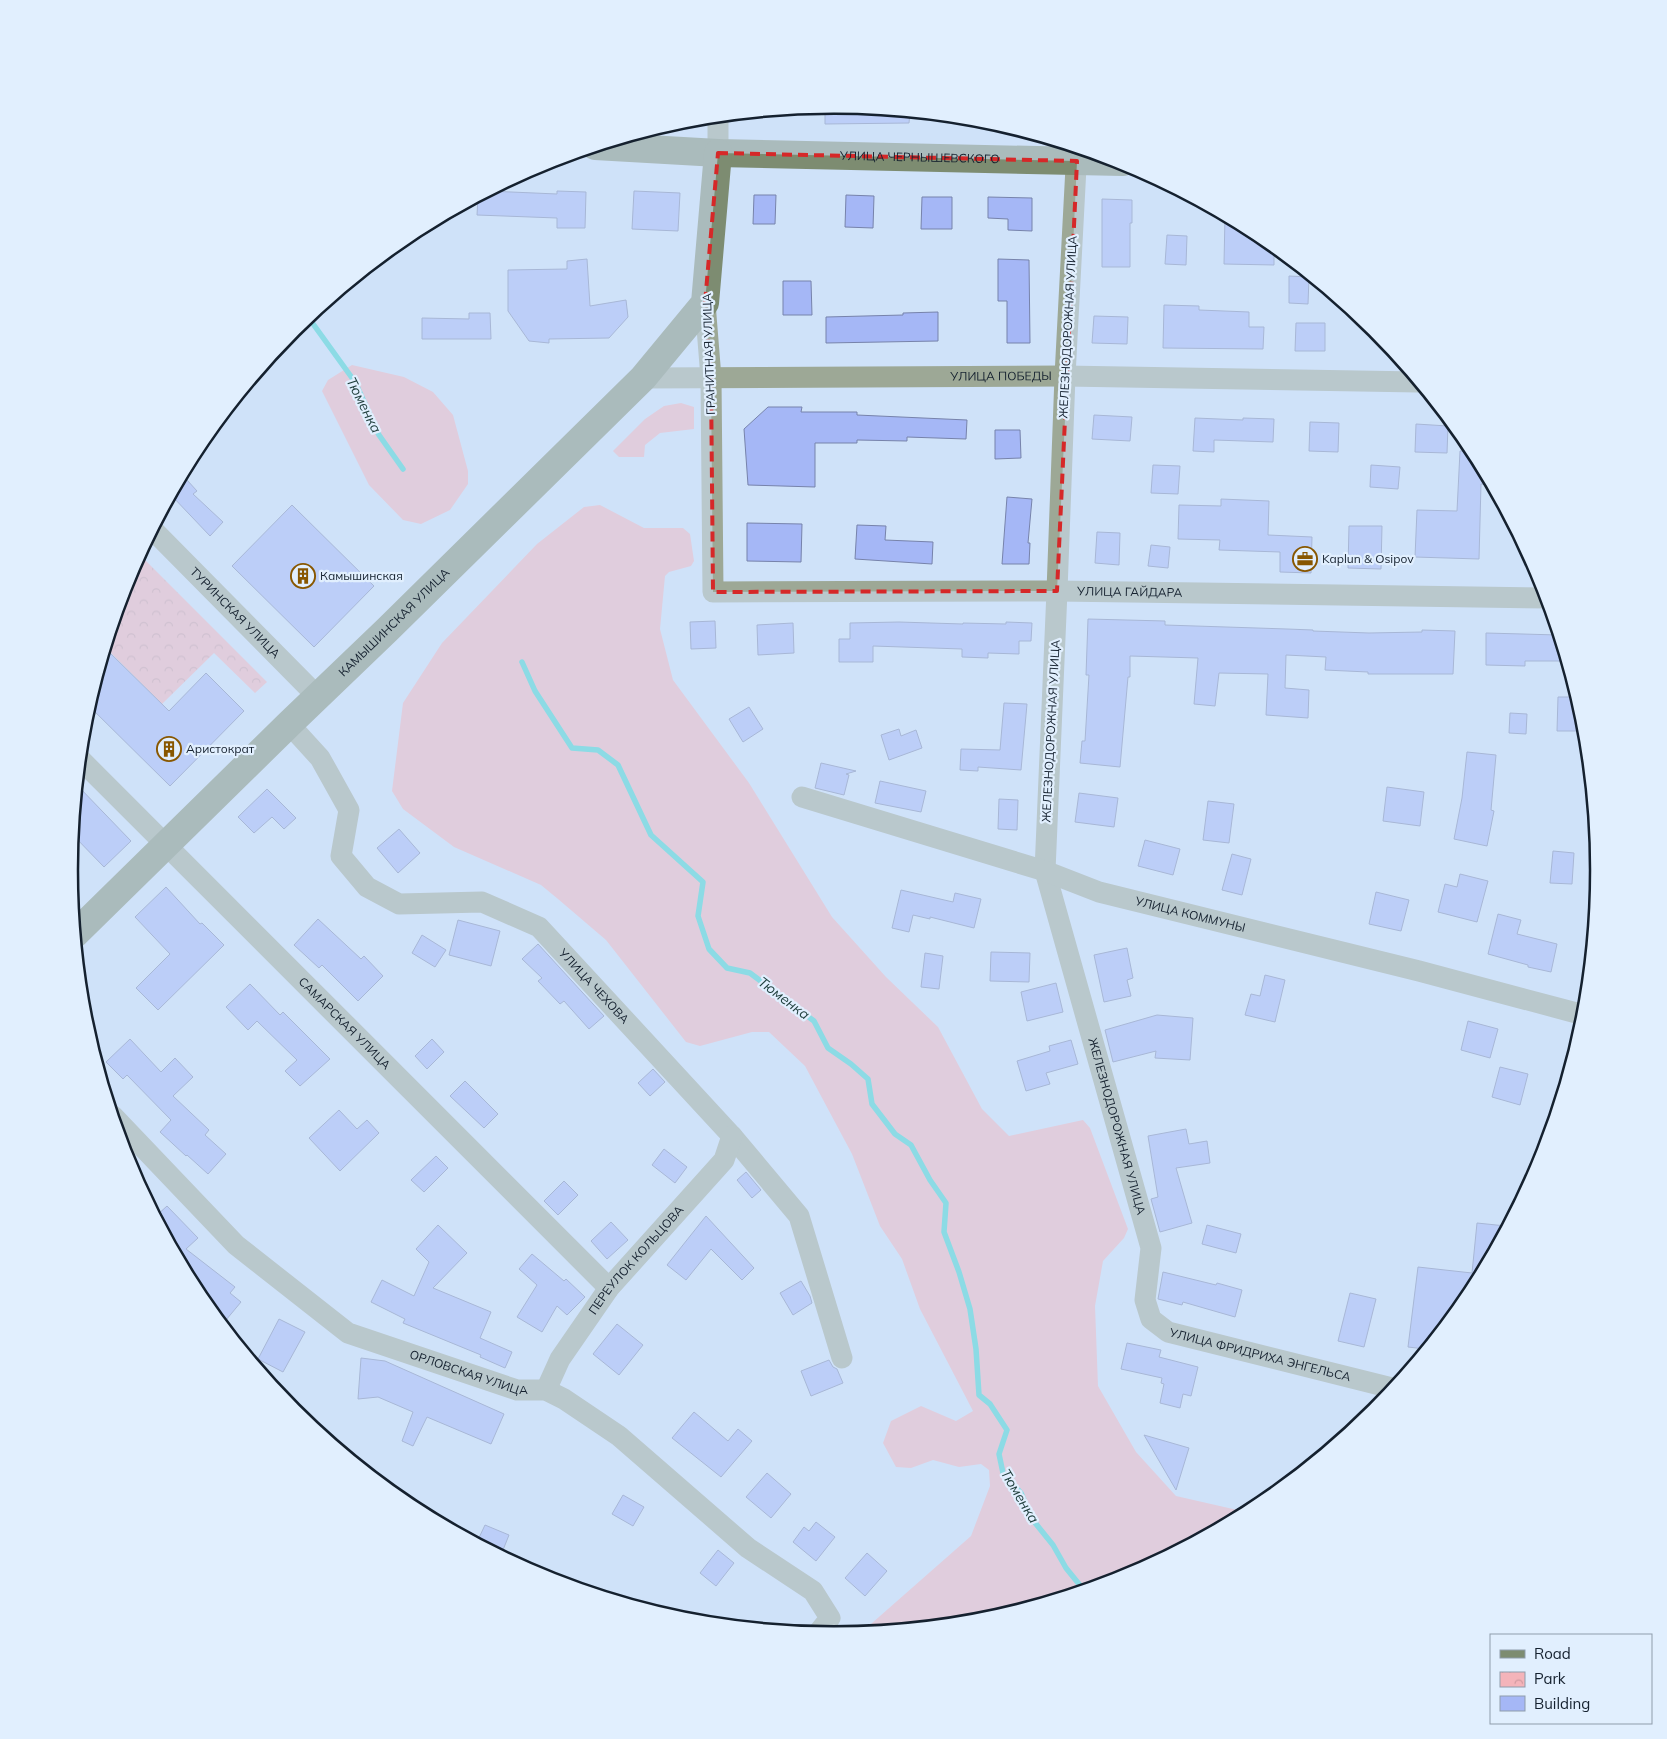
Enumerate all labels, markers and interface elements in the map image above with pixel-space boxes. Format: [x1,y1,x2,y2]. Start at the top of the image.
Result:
street label: УЛИЦА ЧЕРНЫШЕВСКОГО [839,148,1000,166]
street label: ЖЕЛЕЗНОДОРОЖНАЯ УЛИЦА [1055,235,1080,419]
street label: ГРАНИТНАЯ УЛИЦА [699,293,718,415]
street label: УЛИЦА ПОБЕДЫ [949,368,1052,384]
water label: Тюменка [342,374,386,436]
office icon: Kaplun & Osipov [1292,546,1318,572]
place label: Kaplun & Osipov [1322,551,1414,566]
building icon: Камышинская [290,563,316,589]
street label: ТУРИНСКАЯ УЛИЦА [187,564,284,661]
street label: КАМЫШИНСКАЯ УЛИЦА [335,565,453,679]
place label: Камышинская [320,568,403,583]
street label: УЛИЦА ГАЙДАРА [1076,583,1183,600]
street label: ЖЕЛЕЗНОДОРОЖНАЯ УЛИЦА [1038,639,1063,823]
building icon: Аристократ [156,736,182,762]
place label: Аристократ [186,741,255,756]
street label: УЛИЦА КОММУНЫ [1133,893,1247,935]
street label: УЛИЦА ЧЕХОВА [555,945,633,1027]
water label: Тюменка [755,973,814,1024]
street label: САМАРСКАЯ УЛИЦА [296,974,394,1073]
street label: ЖЕЛЕЗНОДОРОЖНАЯ УЛИЦА [1085,1036,1149,1217]
street label: ПЕРЕУЛОК КОЛЬЦОВА [585,1202,687,1317]
street label: УЛИЦА ФРИДРИХА ЭНГЕЛЬСА [1167,1324,1353,1384]
street label: ОРЛОВСКАЯ УЛИЦА [408,1346,528,1397]
water label: Тюменка [997,1466,1043,1527]
legend [1490,1634,1652,1724]
text: Road [1534,1644,1571,1663]
text: Park [1534,1669,1566,1688]
text: Building [1534,1694,1590,1713]

